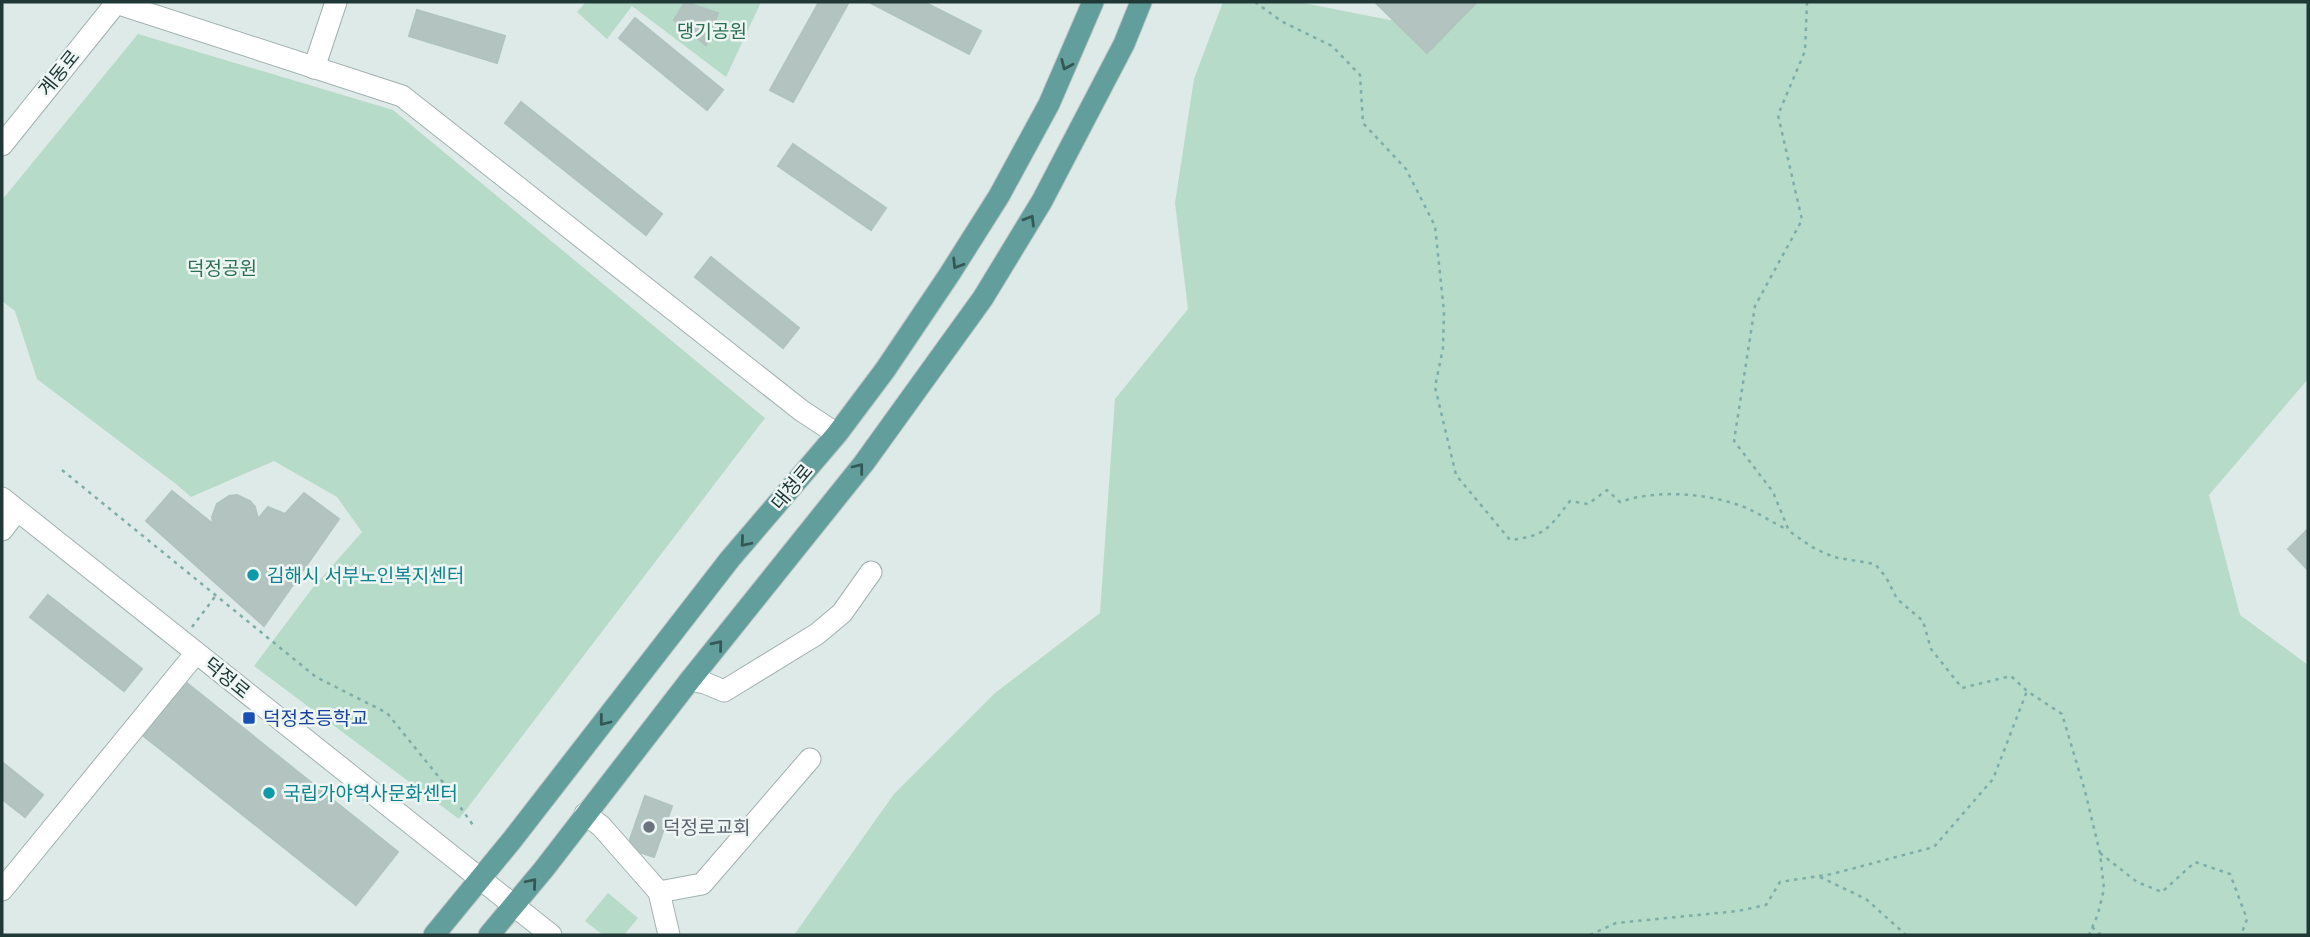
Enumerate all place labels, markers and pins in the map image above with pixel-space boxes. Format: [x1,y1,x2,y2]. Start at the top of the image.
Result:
place label: 김해시 서부노인복지센터 [267,564,464,587]
marker: 김해시 서부노인복지센터 [245,567,261,583]
place label: 덕정초등학교 [263,707,368,730]
marker: 덕정초등학교 [241,710,257,726]
place label: 국립가야역사문화센터 [283,782,458,805]
marker: 국립가야역사문화센터 [261,785,277,801]
place label: 덕정로교회 [663,816,750,839]
marker: 덕정로교회 [641,819,657,835]

